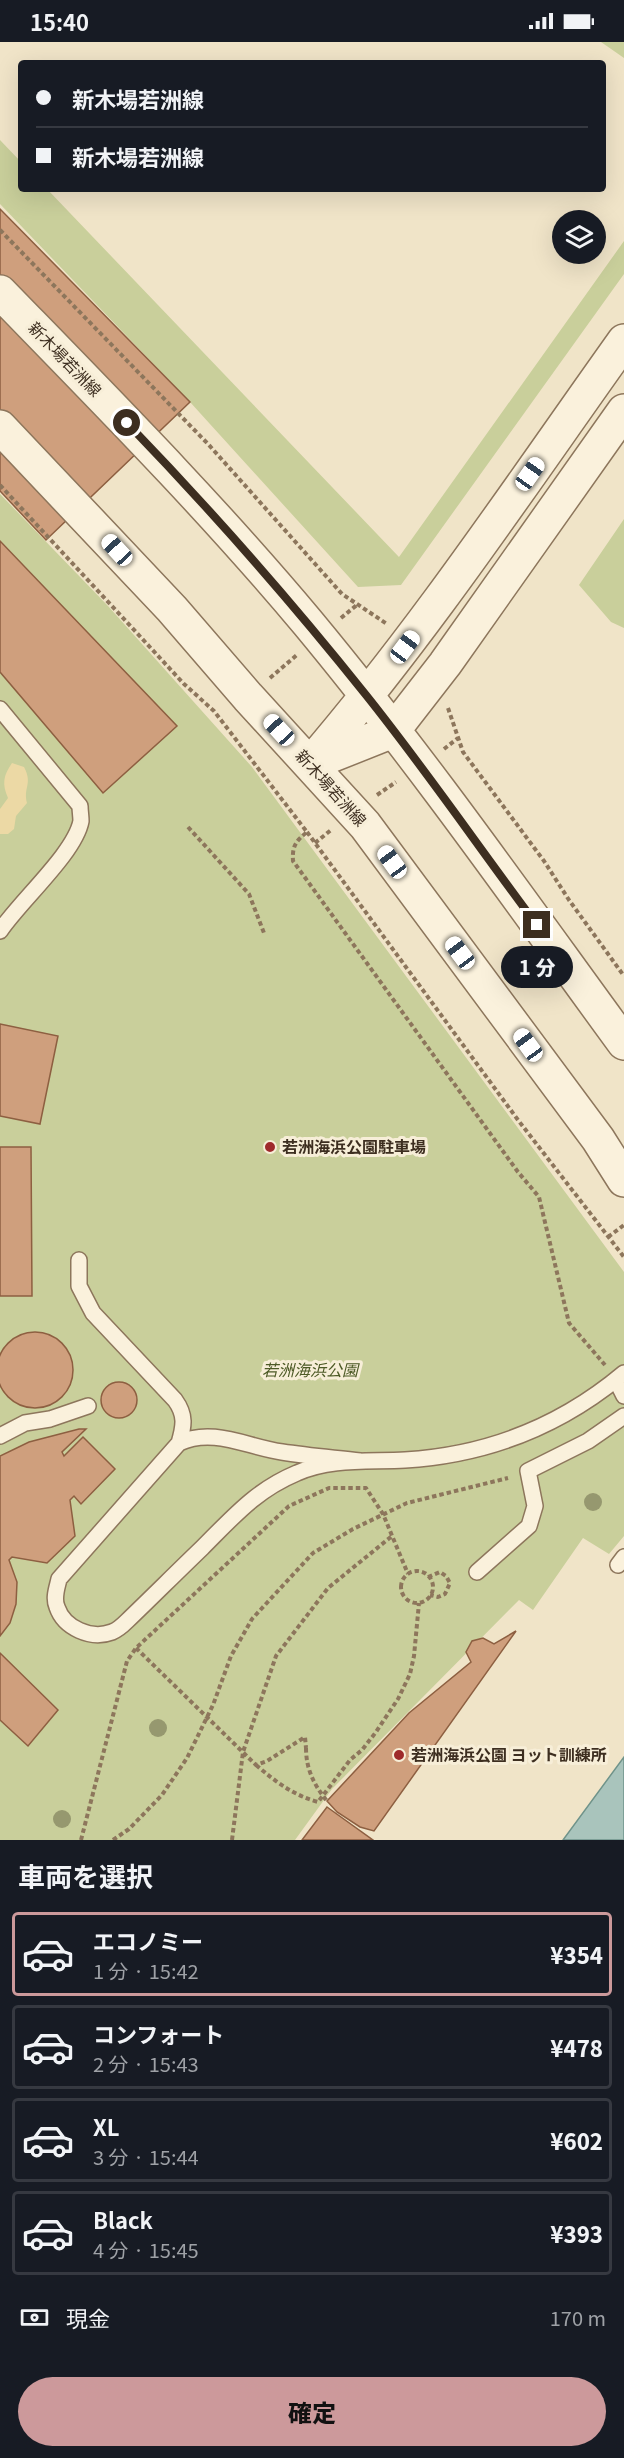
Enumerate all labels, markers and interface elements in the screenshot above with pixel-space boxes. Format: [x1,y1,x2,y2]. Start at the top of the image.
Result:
text: 15:40 [30,5,89,37]
text: 新木場若洲線 [72,82,204,114]
text: 新木場若洲線 [72,140,204,172]
map controls [552,210,606,264]
button: layers [552,210,606,264]
street label: 新木場若洲線 [24,315,108,401]
route start [113,409,140,436]
car [512,454,548,494]
car [98,531,136,569]
car [387,627,423,667]
car [260,711,298,749]
street label: 新木場若洲線 [291,744,373,831]
car [374,842,410,882]
route end [523,911,550,938]
car [442,933,478,973]
callout: 1 分 [501,946,573,988]
text: 1 分 [519,952,555,981]
car [510,1025,546,1065]
place label: 若洲海浜公園駐車場 [282,1134,426,1158]
marker: 若洲海浜公園駐車場 [263,1140,277,1154]
park label: 若洲海浜公園 [262,1357,360,1381]
place label: 若洲海浜公園 ヨット訓練所 [411,1742,607,1766]
marker: 若洲海浜公園 ヨット訓練所 [392,1748,406,1762]
text: 車両を選択 [18,1856,153,1895]
text: エコノミー [93,1924,203,1956]
icon: car [21,1927,75,1981]
text: ¥354 [550,1938,603,1970]
text: 1 分 · 15:42 [93,1956,199,1985]
text: コンフォート [93,2017,224,2049]
icon: car [21,2020,75,2074]
text: ¥478 [550,2031,603,2063]
text: 2 分 · 15:43 [93,2049,199,2078]
text: XL [93,2110,120,2142]
icon: car [21,2113,75,2167]
text: ¥602 [550,2124,603,2156]
text: 3 分 · 15:44 [93,2142,199,2171]
text: Black [93,2203,153,2235]
icon: car [21,2206,75,2260]
text: ¥393 [550,2217,603,2249]
text: 4 分 · 15:45 [93,2235,199,2264]
icon: cash [18,2301,51,2334]
text: 現金 [66,2301,110,2333]
text: 170 m [550,2303,606,2332]
button: 確定 [18,2377,606,2446]

